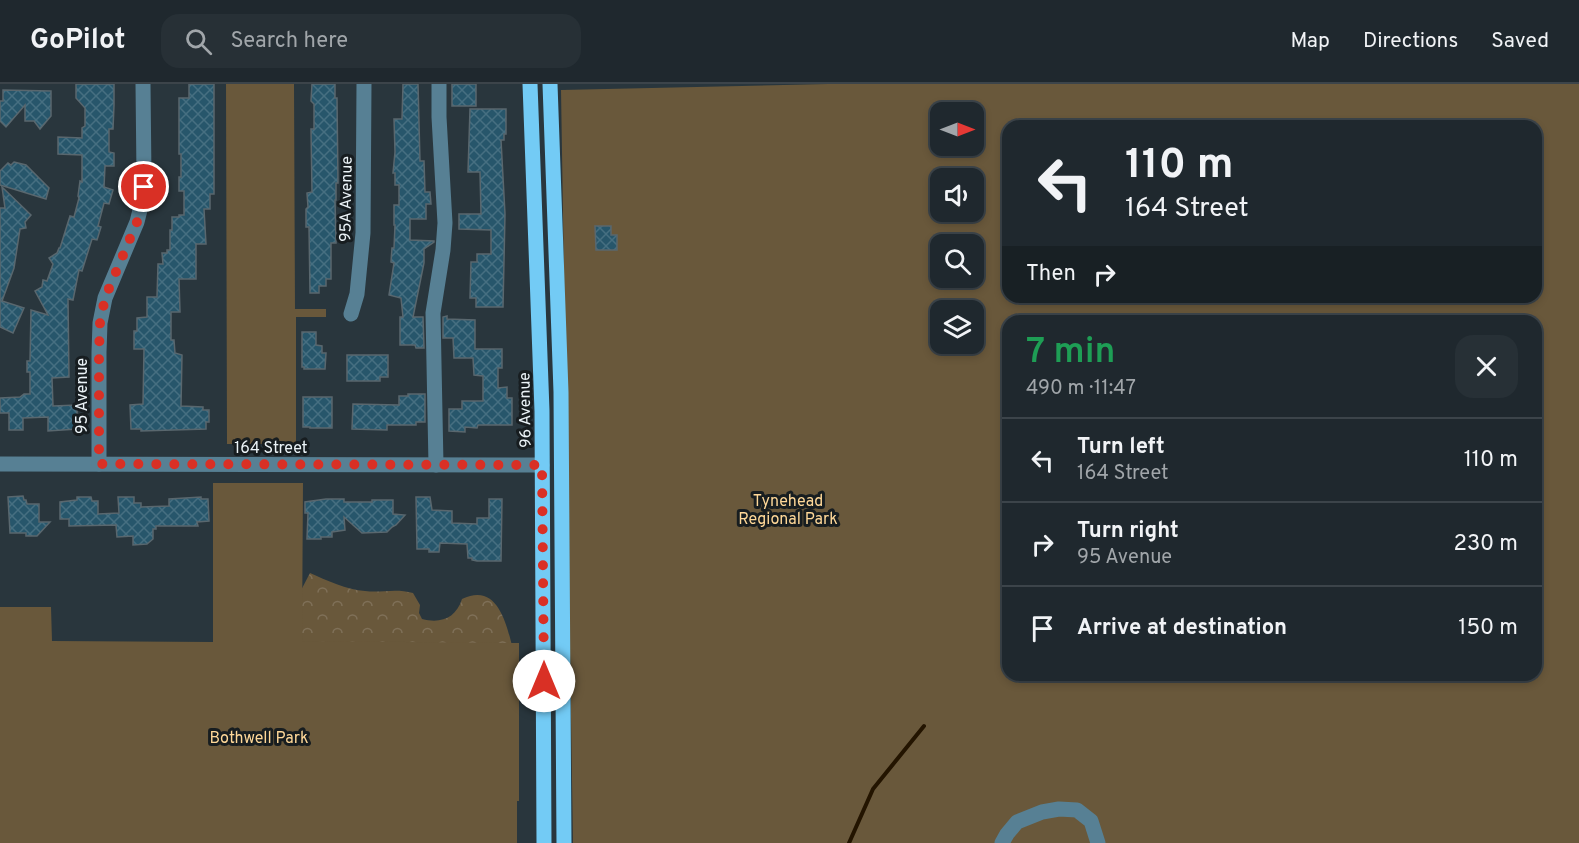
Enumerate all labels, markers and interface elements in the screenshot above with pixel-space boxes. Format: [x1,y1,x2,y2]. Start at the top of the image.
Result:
search box [161,14,581,68]
text: GoPilot [30,23,125,59]
icon: search [182,25,215,58]
text: Search here [230,28,348,55]
text: Map [1290,28,1330,55]
text: Directions [1363,28,1458,55]
text: Saved [1491,28,1549,55]
north arrow [930,102,984,156]
map controls [930,102,984,354]
text: 110 m [1125,140,1234,193]
icon: left [1026,144,1104,222]
street label: 95A Avenue [336,156,358,242]
pin [118,161,169,212]
button: sound [930,168,984,222]
icon: arrive [127,170,160,203]
text: 164 Street [1125,192,1249,226]
button: search [930,234,984,288]
icon: right [1088,258,1121,291]
text: Then [1026,261,1076,288]
button: layers [930,300,984,354]
text: 7 min [1026,330,1115,376]
button: close [1455,335,1518,398]
street label: 95 Avenue [73,358,93,434]
street label: 96 Avenue [515,372,537,448]
text: 490 m · 11:47 [1026,376,1136,402]
text: Turn left [1077,434,1165,461]
street label: 164 Street [234,439,308,459]
icon: left [1026,444,1059,477]
text: 110 m [1464,447,1518,474]
text: 164 Street [1077,461,1169,487]
park label: Tynehead Regional Park [738,492,838,530]
text: Turn right [1077,518,1179,545]
icon: right [1026,528,1059,561]
text: 230 m [1454,531,1518,558]
text: 95 Avenue [1077,545,1172,571]
icon: arrive [1026,612,1059,645]
text: Arrive at destination [1077,615,1287,642]
text: 150 m [1458,615,1518,642]
position arrow [512,649,576,713]
park label: Bothwell Park [209,729,309,749]

